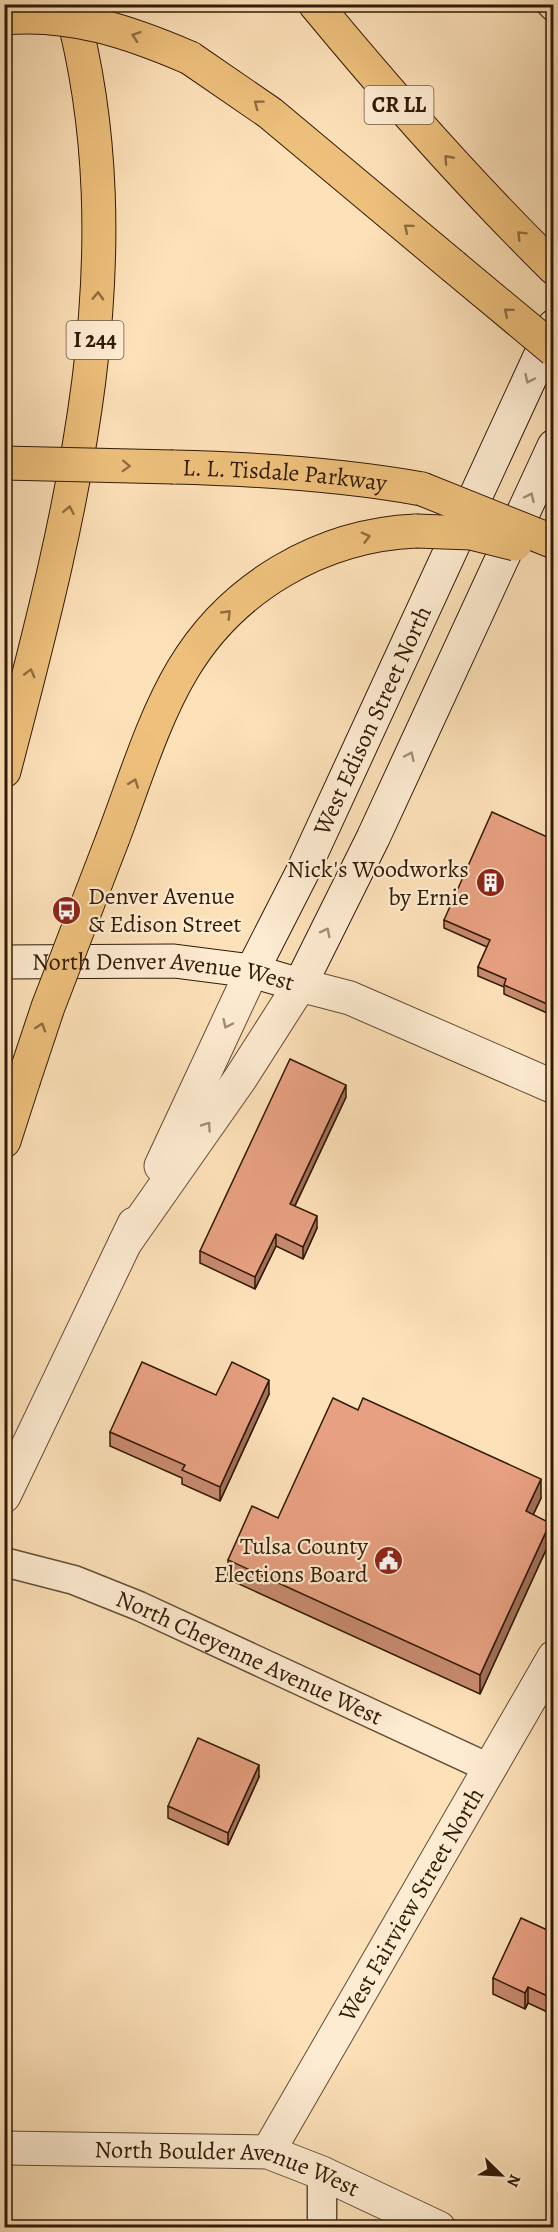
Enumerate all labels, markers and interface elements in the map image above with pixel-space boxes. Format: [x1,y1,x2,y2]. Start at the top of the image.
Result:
one-way arrow [131,30,142,43]
road number: CR LL [364,86,434,124]
one-way arrow [254,100,265,111]
one-way arrow [444,155,455,166]
one-way arrow [404,224,415,235]
one-way arrow [517,231,528,242]
one-way arrow [92,291,104,300]
one-way arrow [504,309,515,320]
road number: I 244 [66,321,124,359]
one-way arrow [524,373,536,384]
street label: L. L. Tisdale Parkway [182,451,389,499]
one-way arrow [121,460,130,472]
one-way arrow [523,492,535,503]
one-way arrow [62,505,75,515]
one-way arrow [360,532,370,545]
street label: West Edison Street North [305,601,439,841]
one-way arrow [220,611,231,621]
one-way arrow [22,668,35,678]
one-way arrow [403,752,415,763]
one-way arrow [127,778,139,789]
place label: Nick's Woodworks by Ernie [287,853,469,913]
building icon: Nick's Woodworks by Ernie [474,867,506,899]
place label: Denver Avenue & Edison Street [88,880,241,940]
bus stop icon: Denver Avenue & Edison Street [51,894,83,926]
one-way arrow [319,928,330,939]
street label: North Denver Avenue West [32,945,298,999]
one-way arrow [223,1018,235,1029]
one-way arrow [34,1022,46,1033]
one-way arrow [200,1122,211,1133]
place label: Tulsa County Elections Board [214,1530,368,1590]
public building icon: Tulsa County Elections Board [373,1544,405,1576]
street label: North Cheyenne Avenue West [111,1582,388,1733]
street label: West Fairview Street North [330,1782,491,2028]
street label: North Boulder Avenue West [94,2133,365,2204]
north arrow [471,2145,531,2205]
text: N [501,2171,526,2191]

